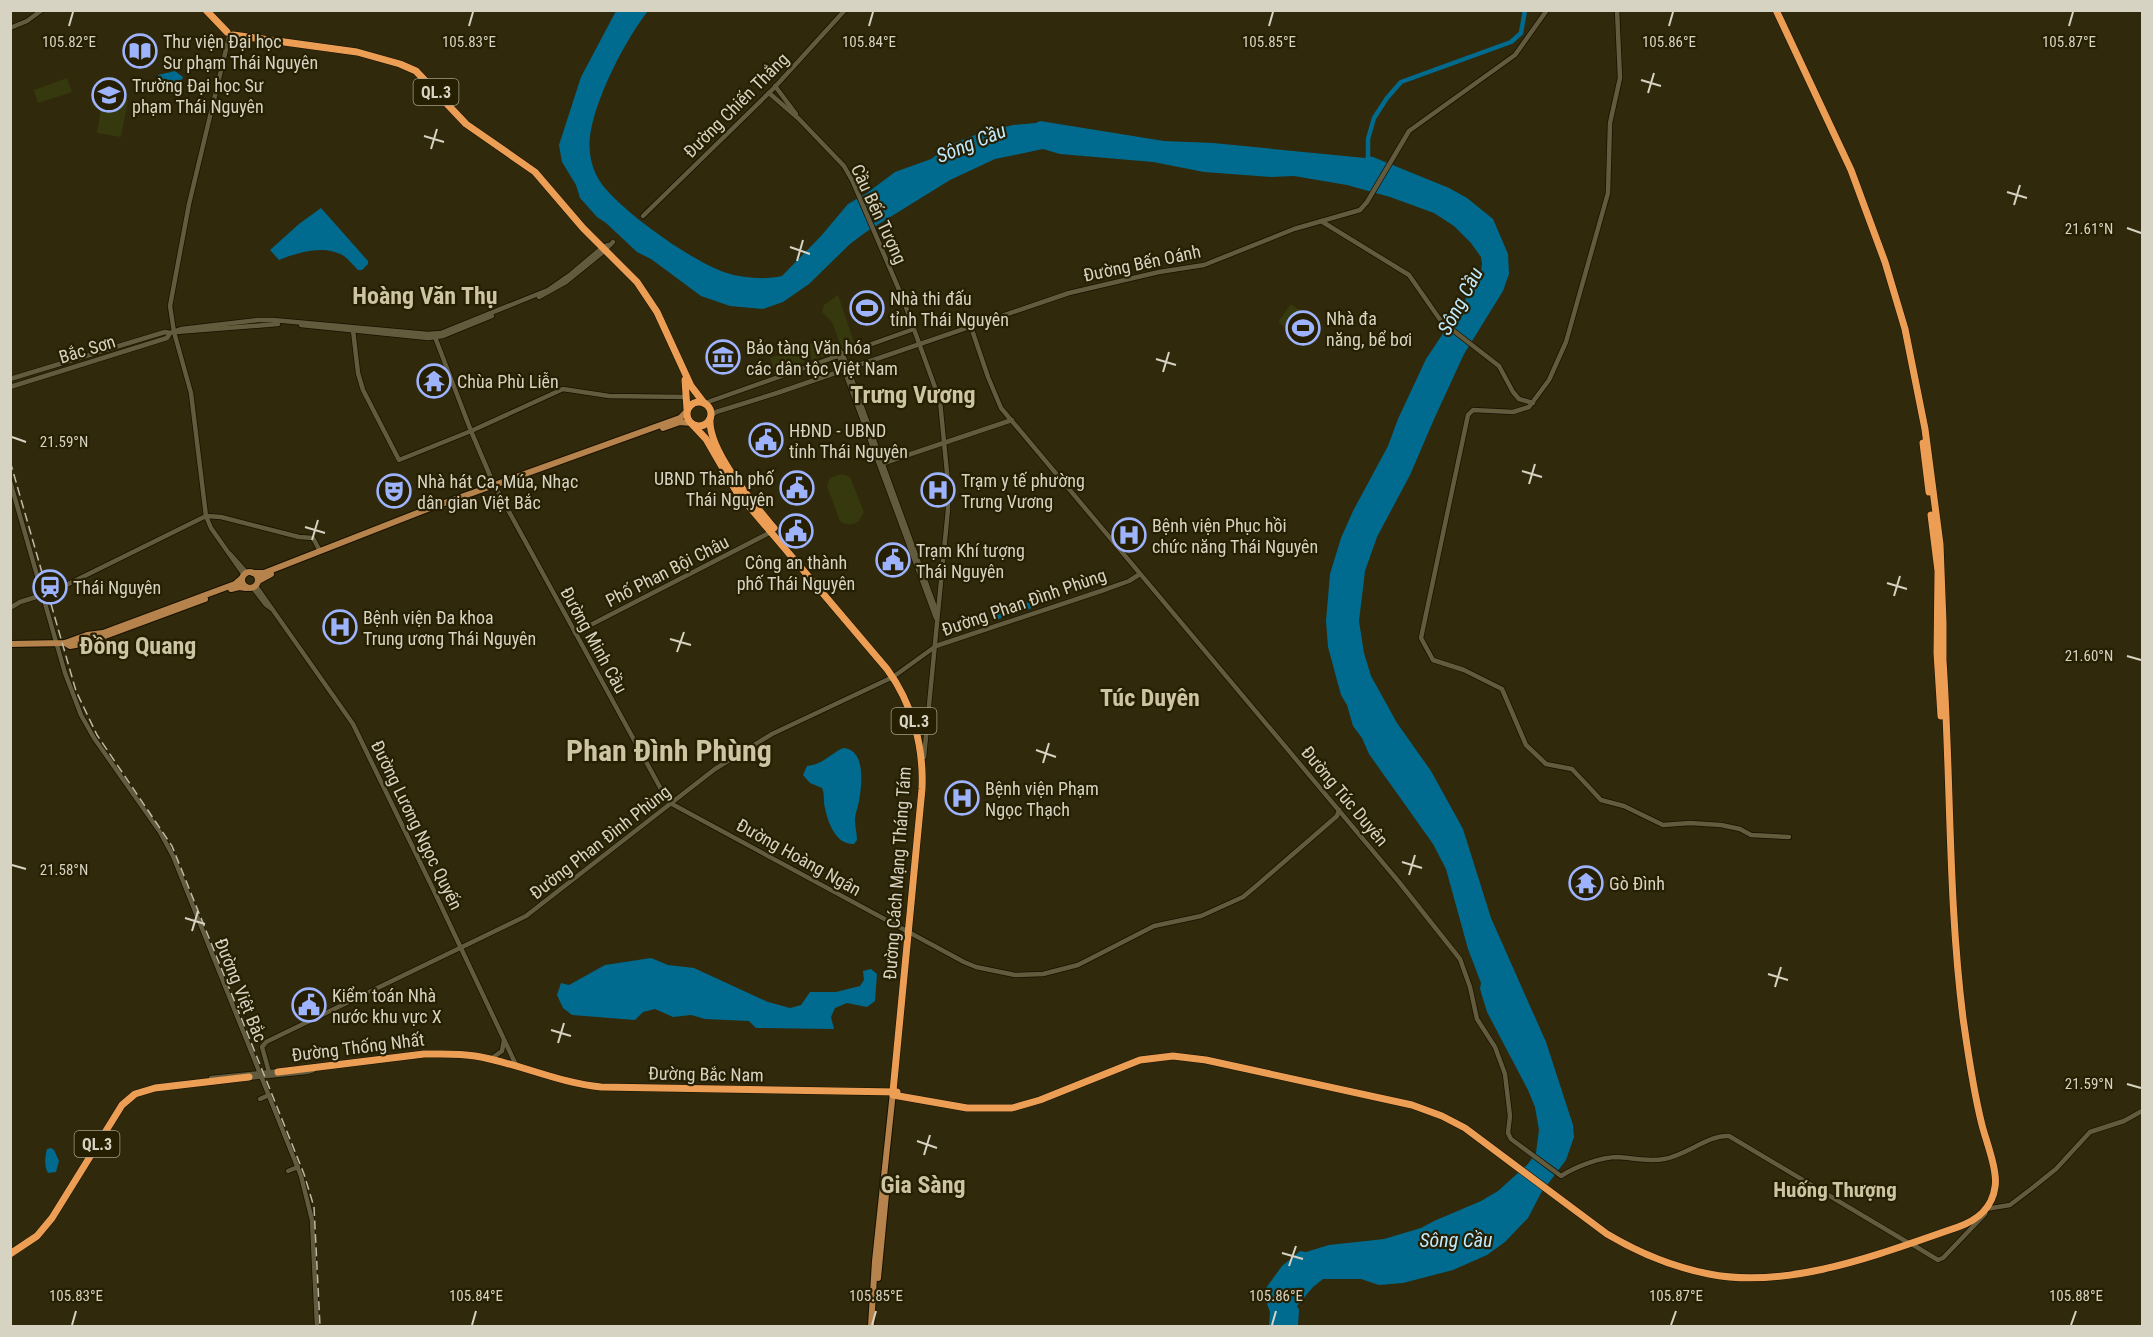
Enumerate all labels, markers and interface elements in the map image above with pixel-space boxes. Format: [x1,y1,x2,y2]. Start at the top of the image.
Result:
place label: Thư viện Đại học Sư phạm Thái Nguyên [163,31,318,73]
text: 105.82°E [42,33,96,51]
library icon: Thư viện Đại học Sư phạm Thái Nguyên [122,33,158,69]
text: 105.83°E [442,33,496,51]
text: 105.84°E [842,33,896,51]
text: 105.85°E [1242,33,1296,51]
text: 105.86°E [1642,33,1696,51]
text: 105.87°E [2042,33,2096,51]
street label: Đường Chiến Thắng [679,48,793,162]
place label: Trường Đại học Sư phạm Thái Nguyên [132,75,264,117]
school or university icon: Trường Đại học Sư phạm Thái Nguyên [91,77,127,113]
road number: QL.3 [414,79,458,105]
water label: Sông Cầu [933,118,1009,168]
street label: Cầu Bến Tượng [847,161,911,267]
text: 21.61°N [2065,220,2113,238]
street label: Đường Bến Oánh [1082,240,1202,286]
water label: Sông Cầu [1432,263,1488,339]
district label: Hoàng Văn Thụ [352,282,498,310]
place label: Nhà thi đấu tỉnh Thái Nguyên [890,288,1009,330]
sports icon: Nhà thi đấu tỉnh Thái Nguyên [849,290,885,326]
place label: Nhà đa năng, bể bơi [1326,308,1412,350]
sports icon: Nhà đa năng, bể bơi [1285,310,1321,346]
street label: Bắc Sơn [56,330,118,368]
place label: Bảo tàng Văn hóa các dân tộc Việt Nam [746,337,898,379]
museum icon: Bảo tàng Văn hóa các dân tộc Việt Nam [705,339,741,375]
temple icon: Chùa Phù Liễn [416,363,452,399]
place label: Chùa Phù Liễn [457,371,559,392]
district label: Trưng Vương [850,381,976,409]
place label: HĐND - UBND tỉnh Thái Nguyên [789,420,908,462]
public building icon: HĐND - UBND tỉnh Thái Nguyên [748,422,784,458]
text: 21.59°N [40,433,88,451]
place label: UBND Thành phố Thái Nguyên [654,468,775,510]
public building icon: UBND Thành phố Thái Nguyên [779,470,815,506]
place label: Trạm y tế phường Trưng Vương [961,470,1085,512]
place label: Nhà hát Ca, Múa, Nhạc dân gian Việt Bắc [417,471,578,513]
hospital icon: Trạm y tế phường Trưng Vương [920,472,956,508]
theatre icon: Nhà hát Ca, Múa, Nhạc dân gian Việt Bắc [376,473,412,509]
public building icon: Công an thành phố Thái Nguyên [778,513,814,549]
place label: Bệnh viện Phục hồi chức năng Thái Nguyên [1152,515,1318,557]
hospital icon: Bệnh viện Phục hồi chức năng Thái Nguyên [1111,517,1147,553]
street label: Phố Phan Bội Châu [602,531,732,611]
place label: Trạm Khí tượng Thái Nguyên [916,540,1025,582]
public building icon: Trạm Khí tượng Thái Nguyên [875,542,911,578]
place label: Công an thành phố Thái Nguyên [737,552,855,594]
street label: Đường Phan Đình Phùng [939,564,1109,640]
station icon: Thái Nguyên [32,569,68,605]
place label: Thái Nguyên [73,577,161,598]
street label: Đường Minh Cầu [556,583,632,697]
place label: Bệnh viện Đa khoa Trung ương Thái Nguyên [363,607,536,649]
hospital icon: Bệnh viện Đa khoa Trung ương Thái Nguyên [322,609,358,645]
district label: Đồng Quang [80,632,196,660]
text: 21.60°N [2065,647,2113,665]
district label: Túc Duyên [1100,684,1200,712]
road number: QL.3 [892,708,936,734]
district label: Phan Đình Phùng [566,733,772,768]
street label: Đường Lương Ngọc Quyến [367,737,467,913]
street label: Đường Túc Duyên [1297,742,1393,850]
street label: Đường Cách Mạng Tháng Tám [879,766,915,980]
place label: Bệnh viện Phạm Ngọc Thạch [985,778,1099,820]
hospital icon: Bệnh viện Phạm Ngọc Thạch [944,780,980,816]
street label: Đường Phan Đình Phùng [526,781,674,903]
street label: Đường Hoàng Ngân [733,814,865,900]
text: 21.58°N [40,861,88,879]
temple icon: Gò Đình [1568,865,1604,901]
place label: Gò Đình [1609,873,1665,894]
street label: Đường Việt Bắc [211,935,271,1045]
place label: Kiểm toán Nhà nước khu vực X [332,985,442,1027]
public building icon: Kiểm toán Nhà nước khu vực X [291,987,327,1023]
street label: Đường Thống Nhất [290,1028,426,1066]
street label: Đường Bắc Nam [648,1062,764,1086]
text: 21.59°N [2065,1075,2113,1093]
road number: QL.3 [74,1131,120,1157]
district label: Gia Sàng [880,1171,966,1199]
district label: Huống Thượng [1773,1178,1897,1202]
water label: Sông Cầu [1420,1228,1492,1252]
text: 105.83°E [49,1287,103,1305]
text: 105.84°E [449,1287,503,1305]
text: 105.85°E [849,1287,903,1305]
text: 105.86°E [1249,1287,1303,1305]
text: 105.87°E [1649,1287,1703,1305]
text: 105.88°E [2049,1287,2103,1305]

